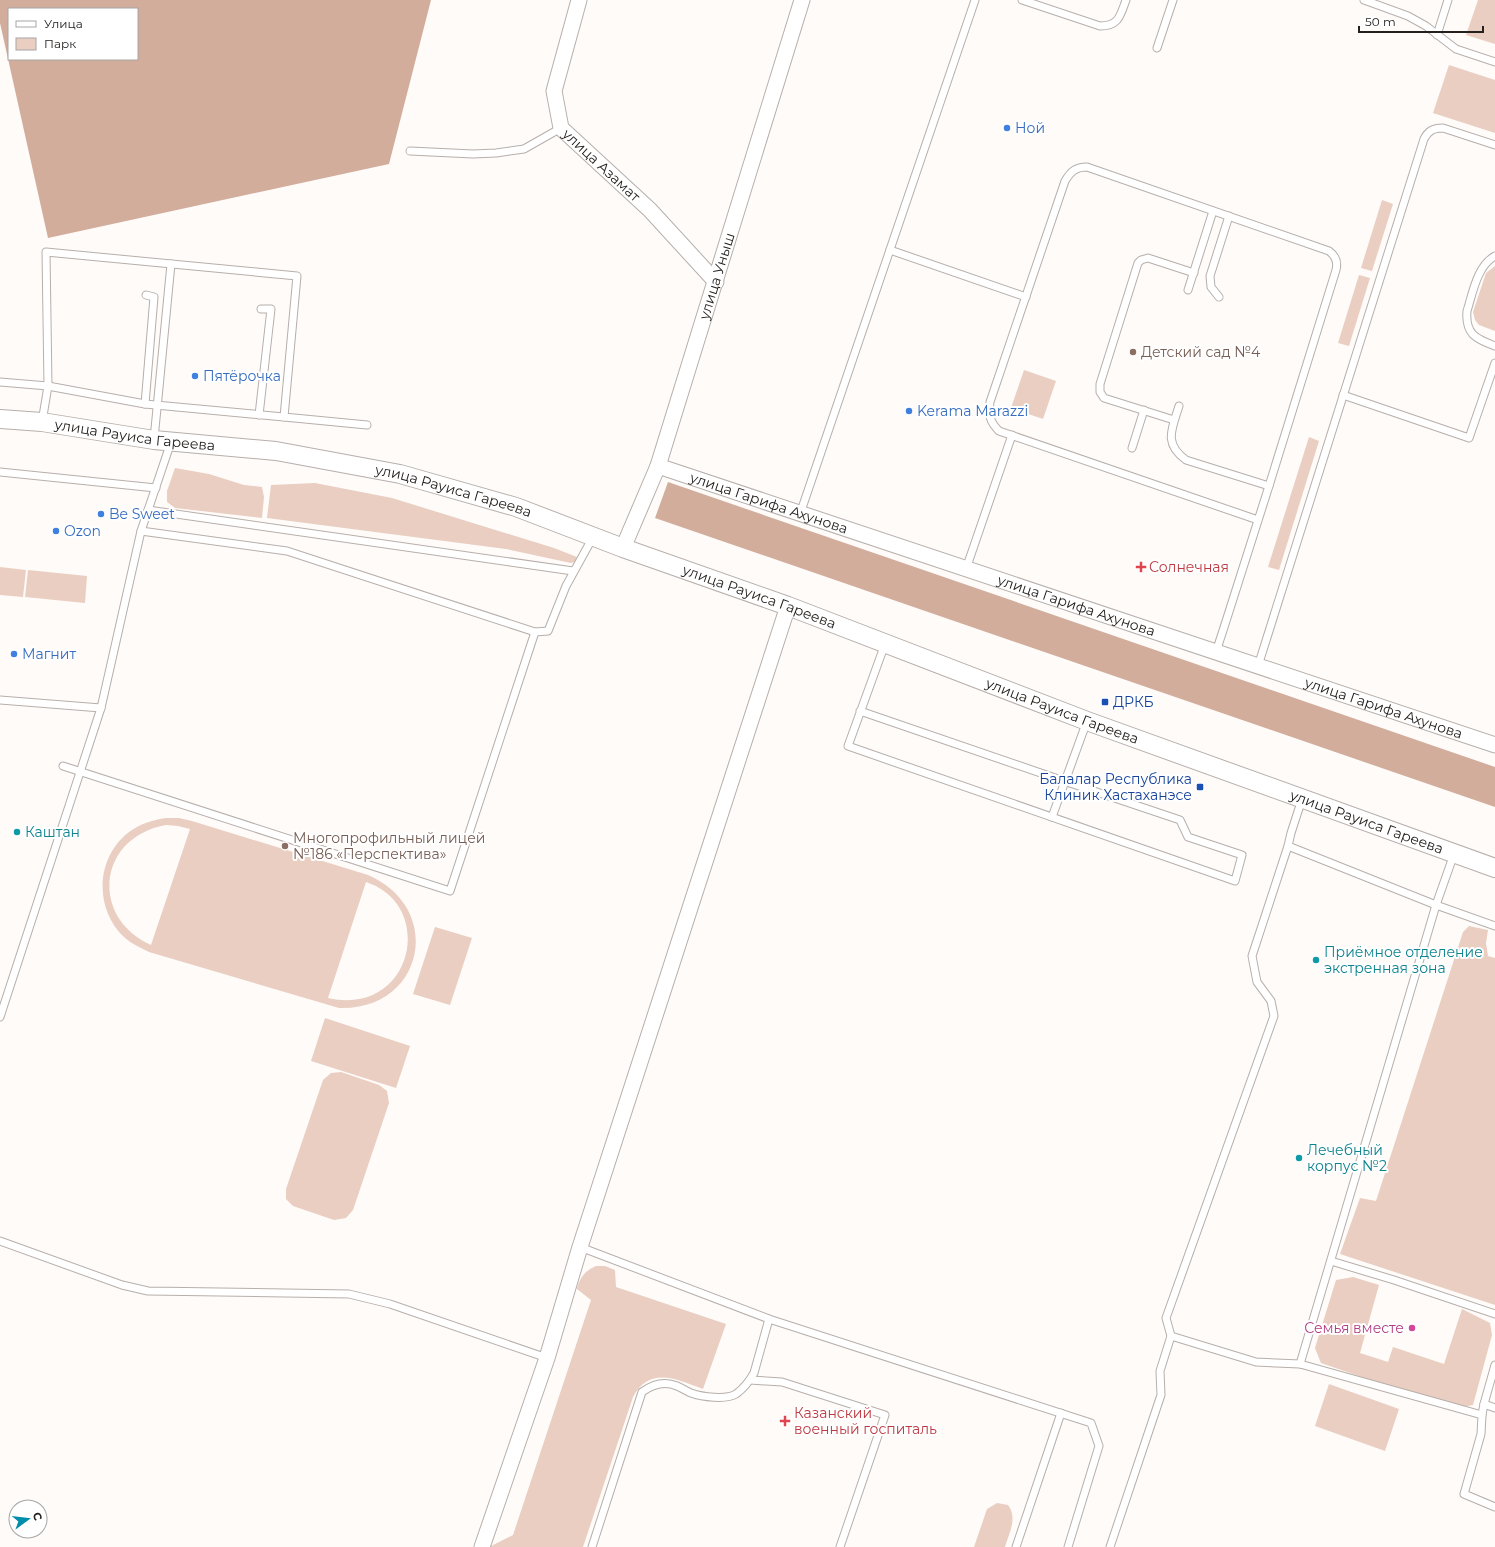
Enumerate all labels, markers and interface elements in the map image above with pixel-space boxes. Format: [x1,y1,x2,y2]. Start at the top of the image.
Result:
legend [8,8,138,60]
scale bar [1359,8,1483,34]
text: 50 m [1365,14,1396,29]
text: Улица [44,16,83,31]
text: Парк [44,36,76,51]
place label: Ной [1015,119,1045,137]
marker: Ной [1002,123,1012,133]
street label: улица Азамат [558,124,644,206]
street label: улица Уныш [695,230,739,323]
place label: Детский сад №4 [1141,343,1261,361]
marker: Детский сад №4 [1128,347,1138,357]
place label: Пятёрочка [203,367,281,385]
marker: Пятёрочка [190,371,200,381]
place label: Kerama Marazzi [917,402,1028,420]
marker: Kerama Marazzi [904,406,914,416]
street label: улица Рауиса Гареева [52,415,216,454]
street label: улица Рауиса Гареева [373,460,534,521]
street label: улица Гарифа Ахунова [687,468,850,538]
place label: Be Sweet [109,505,175,523]
marker: Be Sweet [96,509,106,519]
place label: Ozon [64,522,101,540]
marker: Ozon [51,526,61,536]
place label: Солнечная [1149,558,1229,576]
street label: улица Рауиса Гареева [679,560,839,633]
marker: Солнечная [1136,562,1146,572]
street label: улица Гарифа Ахунова [994,570,1158,640]
place label: Магнит [22,645,76,663]
marker: Магнит [9,649,19,659]
street label: улица Гарифа Ахунова [1302,673,1465,743]
street label: улица Рауиса Гареева [982,674,1141,748]
place label: ДРКБ [1113,693,1154,711]
marker: ДРКБ [1100,697,1110,707]
place label: Балалар Республика Клиник Хастаханэсе [1039,770,1192,804]
marker: Балалар Республика Клиник Хастаханэсе [1195,782,1205,792]
street label: улица Рауиса Гареева [1287,786,1446,858]
place label: Каштан [25,823,80,841]
marker: Каштан [12,827,22,837]
place label: Многопрофильный лицей №186 «Перспектива» [293,829,485,863]
marker: Многопрофильный лицей №186 «Перспектива» [280,841,290,851]
place label: Приёмное отделение экстренная зона [1324,943,1483,977]
marker: Приёмное отделение экстренная зона [1311,955,1321,965]
place label: Лечебный корпус №2 [1307,1141,1387,1175]
marker: Лечебный корпус №2 [1294,1153,1304,1163]
place label: Семья вместе [1304,1319,1404,1337]
marker: Семья вместе [1407,1323,1417,1333]
place label: Казанский военный госпиталь [794,1404,937,1438]
marker: Казанский военный госпиталь [779,1415,791,1427]
north arrow [8,1499,48,1539]
text: С [30,1511,45,1522]

